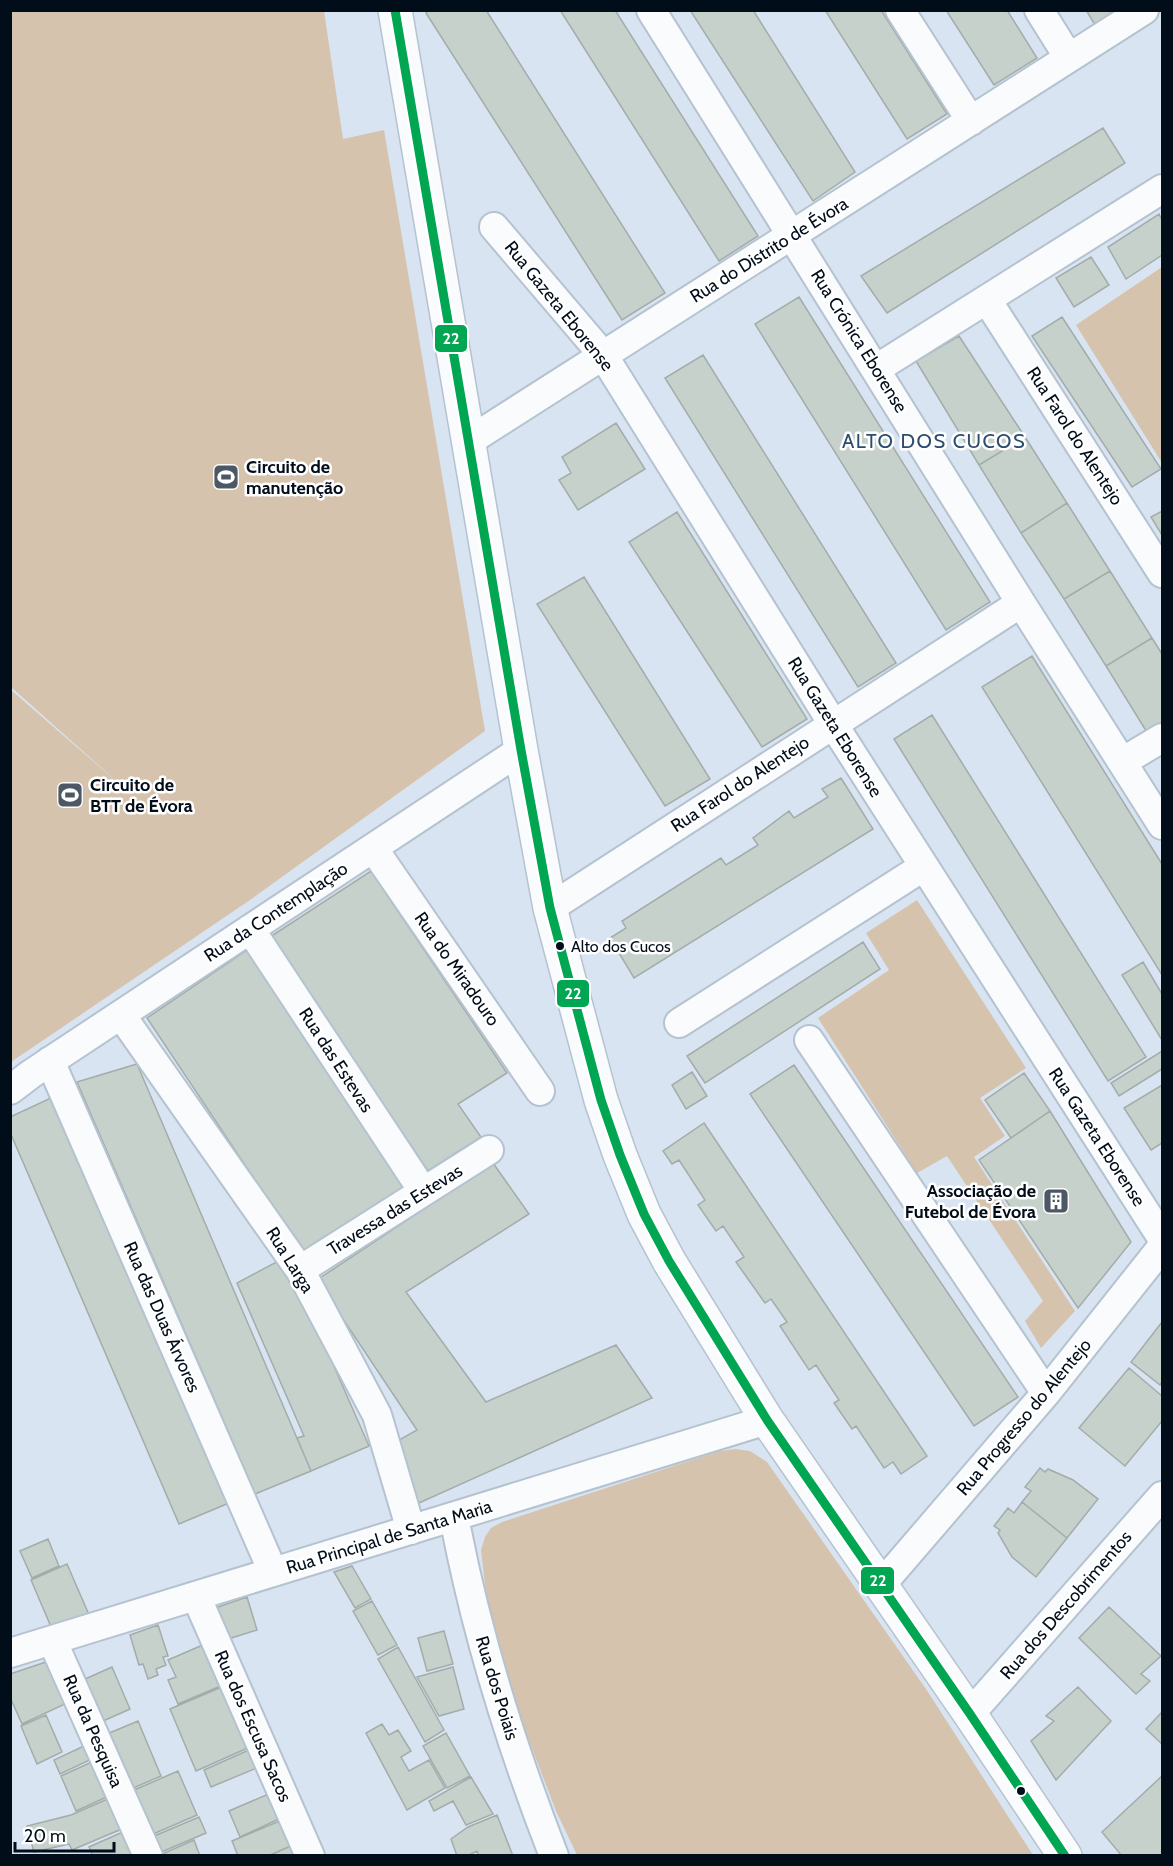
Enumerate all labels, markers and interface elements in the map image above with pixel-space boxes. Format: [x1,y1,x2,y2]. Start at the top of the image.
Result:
street label: Rua do Distrito de Évora [686,192,852,308]
street label: Rua Gazeta Eborense [500,237,618,375]
street label: Rua Crónica Eborense [806,265,912,417]
line badge: 22 [434,324,468,353]
text: 22 [443,329,459,348]
street label: Rua Farol do Alentejo [1022,363,1128,509]
district label: ALTO DOS CUCOS [842,429,1026,453]
place label: Circuito de manutenção [246,456,343,499]
sports icon: Circuito de manutenção [211,462,241,492]
street label: Rua Gazeta Eborense [783,653,887,801]
street label: Rua Farol do Alentejo [667,731,813,837]
place label: Circuito de BTT de Évora [90,774,193,817]
sports icon: Circuito de BTT de Évora [55,780,85,810]
street label: Rua da Contemplação [200,857,352,967]
street label: Rua do Miradouro [410,908,504,1030]
place label: Alto dos Cucos [571,937,671,956]
marker: Alto dos Cucos [554,940,566,952]
line badge: 22 [556,979,590,1008]
text: 22 [565,984,581,1003]
street label: Rua das Estevas [294,1004,378,1116]
street label: Rua Gazeta Eborense [1044,1063,1150,1211]
street label: Travessa das Estevas [324,1160,466,1260]
place label: Associação de Futebol de Évora [905,1180,1036,1223]
building icon: Associação de Futebol de Évora [1041,1186,1071,1216]
street label: Rua Larga [261,1223,319,1297]
street label: Rua das Duas Árvores [119,1238,205,1396]
street label: Rua Progresso do Alentejo [952,1334,1096,1500]
street label: Rua Principal de Santa Maria [284,1495,495,1579]
street label: Rua dos Descobrimentos [996,1526,1136,1684]
line badge: 22 [860,1566,895,1595]
text: 22 [870,1571,886,1590]
street label: Rua dos Poiais [471,1633,523,1743]
street label: Rua dos Escusa Sacos [210,1647,296,1805]
street label: Rua da Pesquisa [58,1671,128,1791]
unlabelled marker [1015,1785,1027,1797]
scale bar [15,1815,114,1853]
text: 20 m [24,1825,66,1847]

